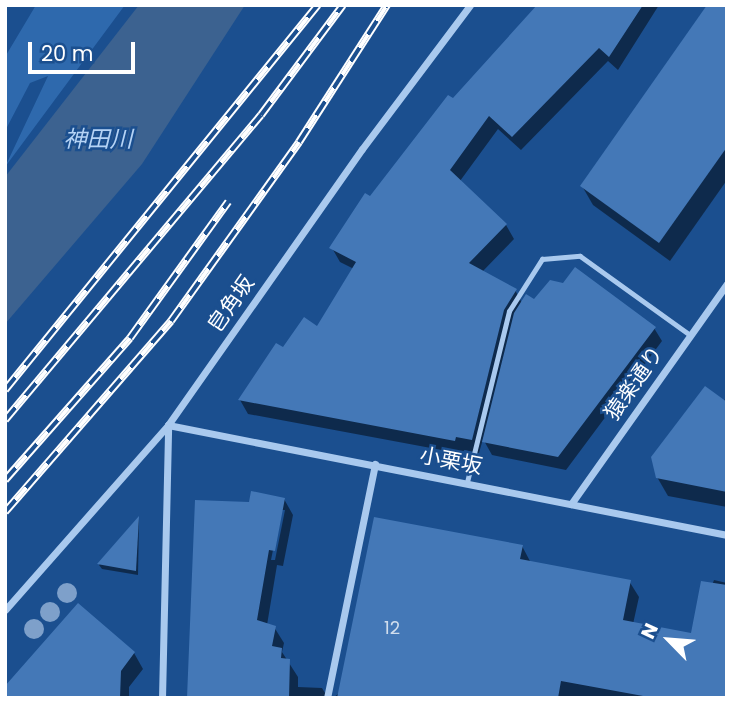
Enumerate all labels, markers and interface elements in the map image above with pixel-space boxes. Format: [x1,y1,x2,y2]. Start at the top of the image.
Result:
scale bar [32,28,138,72]
text: 20 m [41,39,94,68]
water label: 神田川 [64,125,132,153]
street label: 皀角坂 [203,271,259,337]
street label: 猿楽通り [600,341,668,425]
street label: 小栗坂 [418,443,484,479]
north arrow [634,605,704,675]
house number: 12 [384,617,400,639]
text: N [634,619,665,643]

